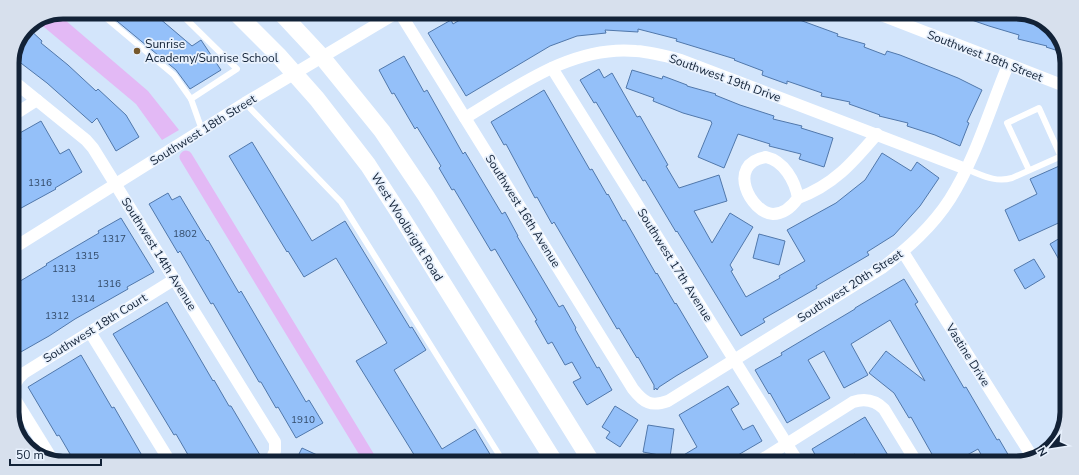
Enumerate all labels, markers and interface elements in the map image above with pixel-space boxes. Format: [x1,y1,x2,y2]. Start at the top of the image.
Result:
street label: Southwest 18th Street [925,27,1046,86]
place label: Sunrise Academy/Sunrise School [145,36,279,66]
marker: Sunrise Academy/Sunrise School [132,46,142,56]
street label: Southwest 19th Drive [667,50,783,106]
street label: Southwest 18th Street [147,90,260,169]
street label: Southwest 16th Avenue [482,151,564,271]
street label: West Woolbright Road [367,170,447,284]
house number: 1316 [28,176,52,190]
street label: Southwest 14th Avenue [118,194,200,314]
street label: Southwest 17th Avenue [634,205,716,325]
house number: 1802 [173,227,197,241]
house number: 1317 [102,232,126,246]
street label: Southwest 20th Street [794,246,906,326]
house number: 1315 [75,249,99,263]
house number: 1313 [52,262,76,276]
house number: 1316 [97,277,121,291]
street label: Southwest 18th Court [40,289,151,366]
house number: 1314 [71,292,95,306]
house number: 1312 [45,309,69,323]
street label: Vastine Drive [942,320,994,390]
house number: 1910 [291,413,315,427]
north arrow [1031,427,1071,467]
scale bar [10,441,101,467]
text: N [1034,444,1051,459]
text: 50 m [16,447,44,463]

